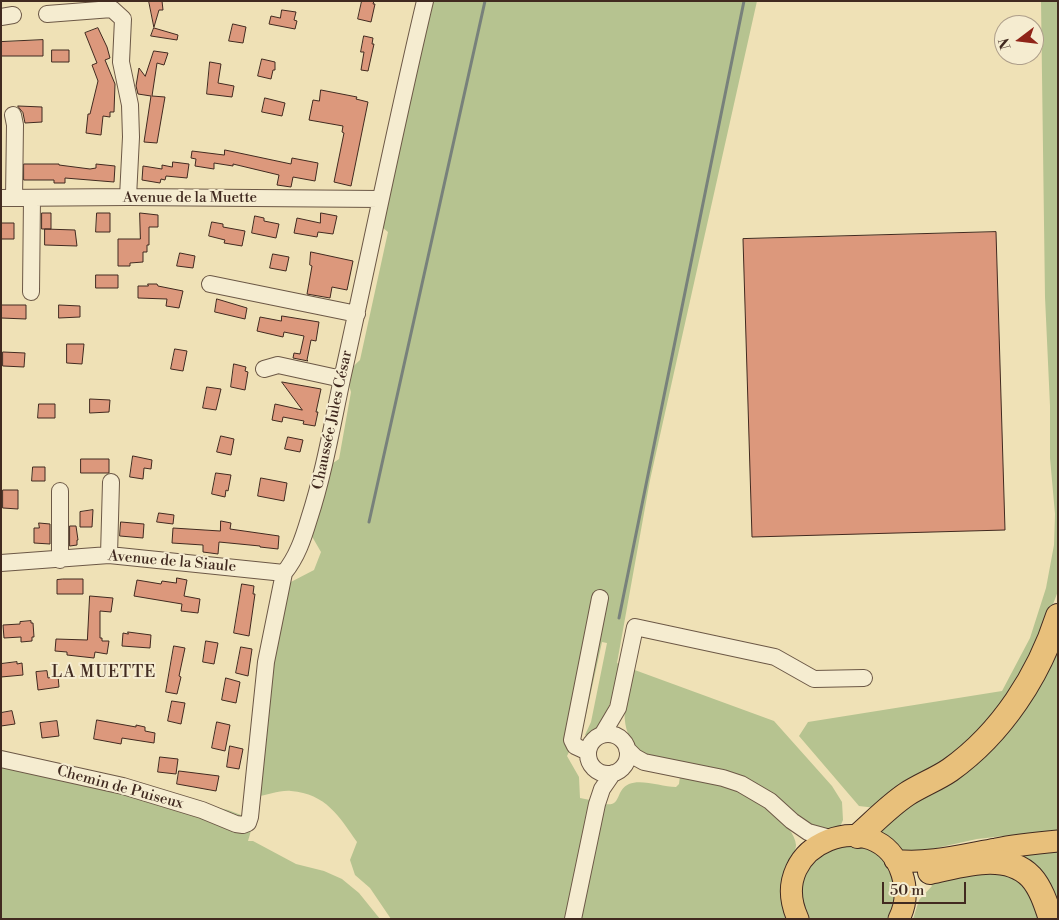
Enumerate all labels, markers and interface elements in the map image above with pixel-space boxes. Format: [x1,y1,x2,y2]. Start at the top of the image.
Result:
north arrow [994,15,1044,65]
text: N [995,36,1016,51]
street label: Avenue de la Muette [123,189,257,207]
street label: Chaussée Jules César [309,349,357,491]
street label: Avenue de la Siaule [107,547,237,577]
district label: LA MUETTE [50,663,158,683]
street label: Chemin de Puiseux [55,762,185,814]
scale bar [884,872,968,904]
text: 50 m [890,881,924,900]

